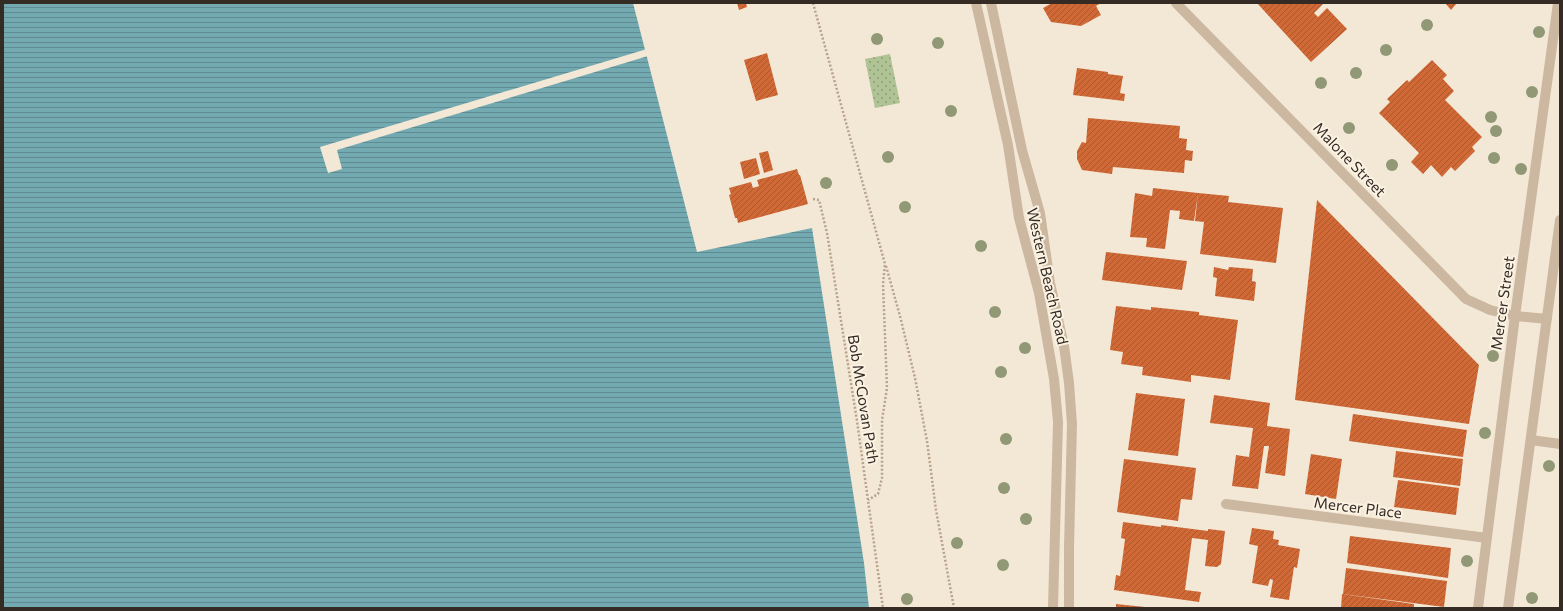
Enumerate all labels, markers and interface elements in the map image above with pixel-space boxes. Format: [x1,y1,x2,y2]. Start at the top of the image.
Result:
street label: Malone Street [1310,118,1390,200]
street label: Western Beach Road [1024,206,1072,346]
street label: Mercer Street [1487,255,1517,351]
street label: Bob McGovan Path [845,333,883,465]
street label: Mercer Place [1313,493,1403,521]

